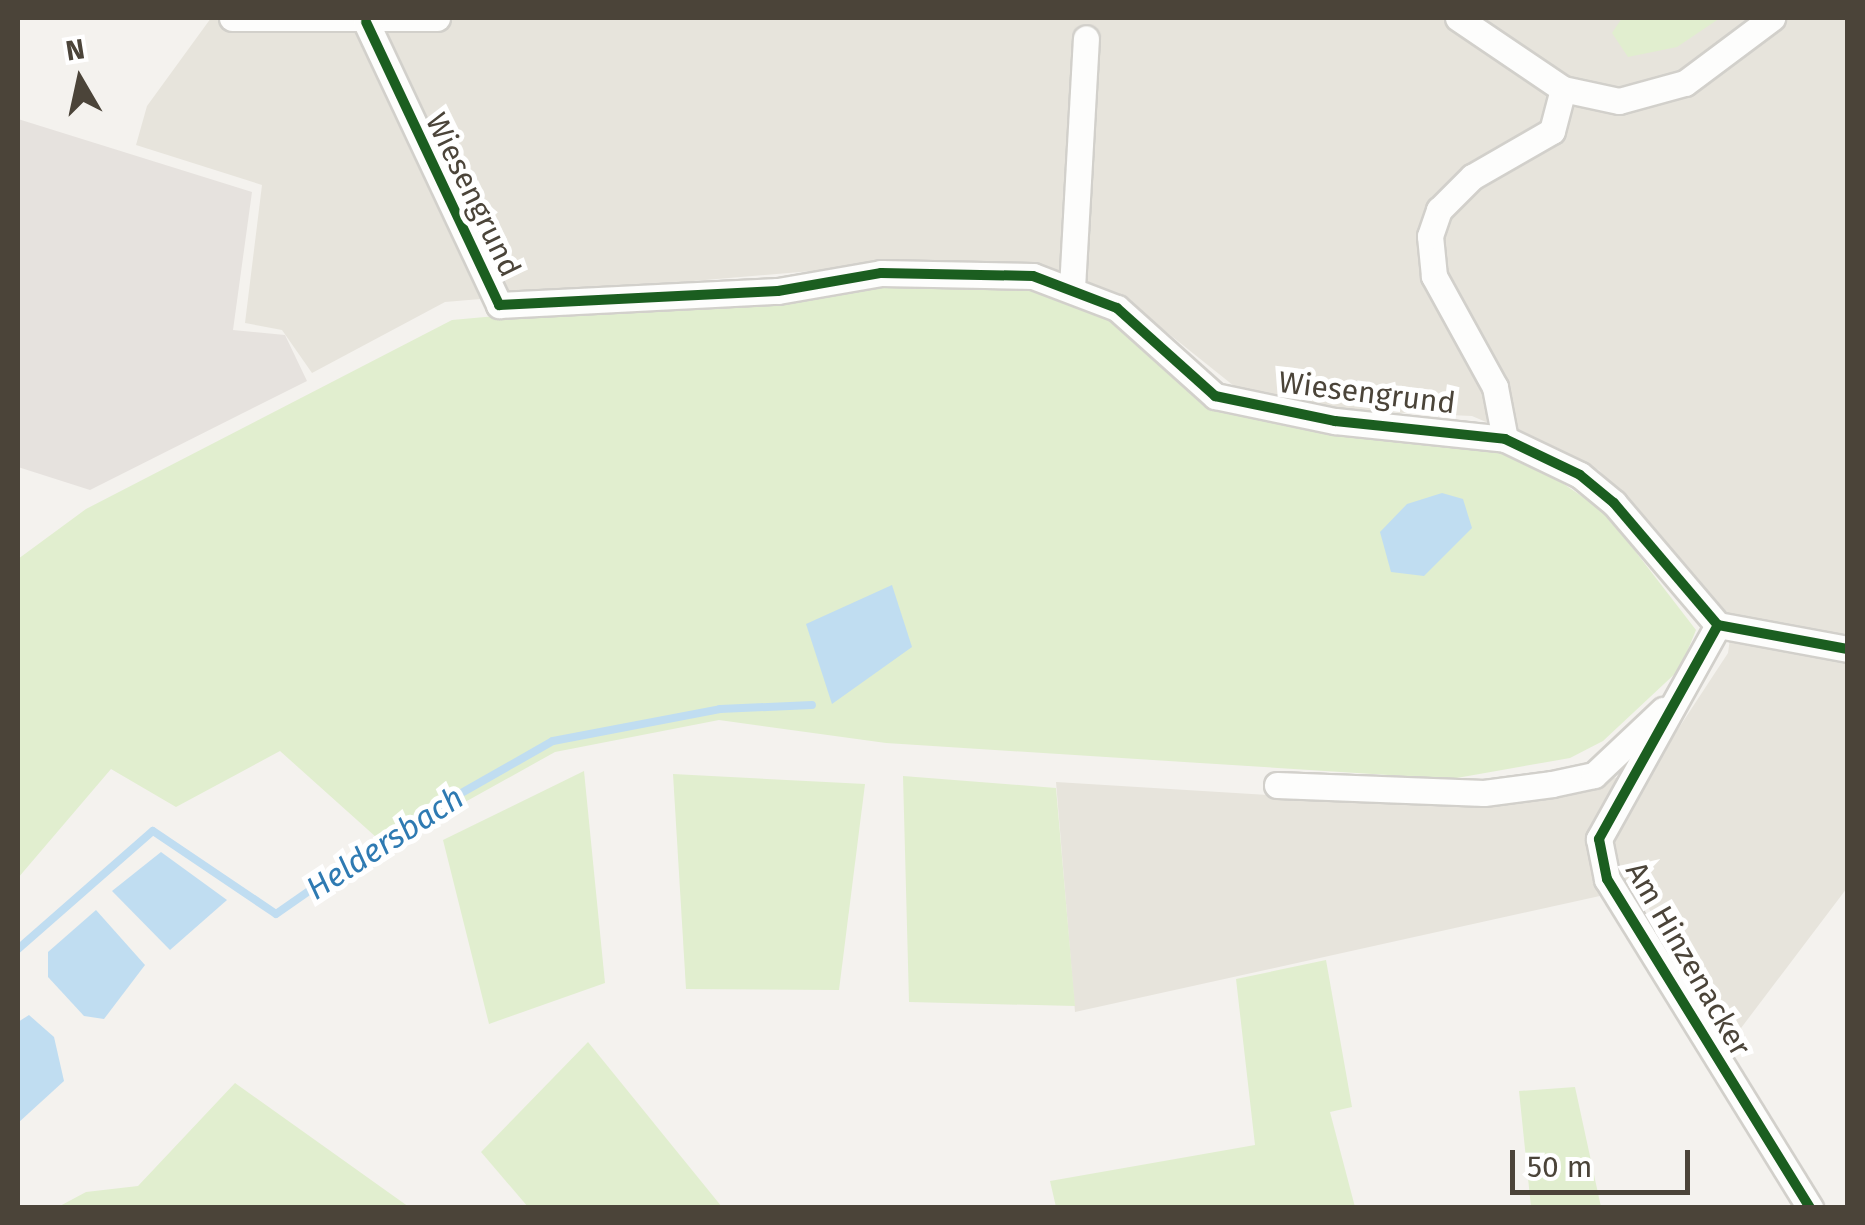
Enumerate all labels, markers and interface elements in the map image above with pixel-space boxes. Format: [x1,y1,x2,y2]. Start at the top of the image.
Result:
north arrow [30,30,130,130]
text: N [63,32,87,68]
street label: Wiesengrund [418,107,528,283]
street label: Wiesengrund [1277,364,1457,422]
water label: Heldersbach [299,778,471,908]
street label: Am Hinzenacker [1618,856,1758,1062]
scale bar [1515,1130,1695,1192]
text: 50 m [1527,1149,1592,1185]

